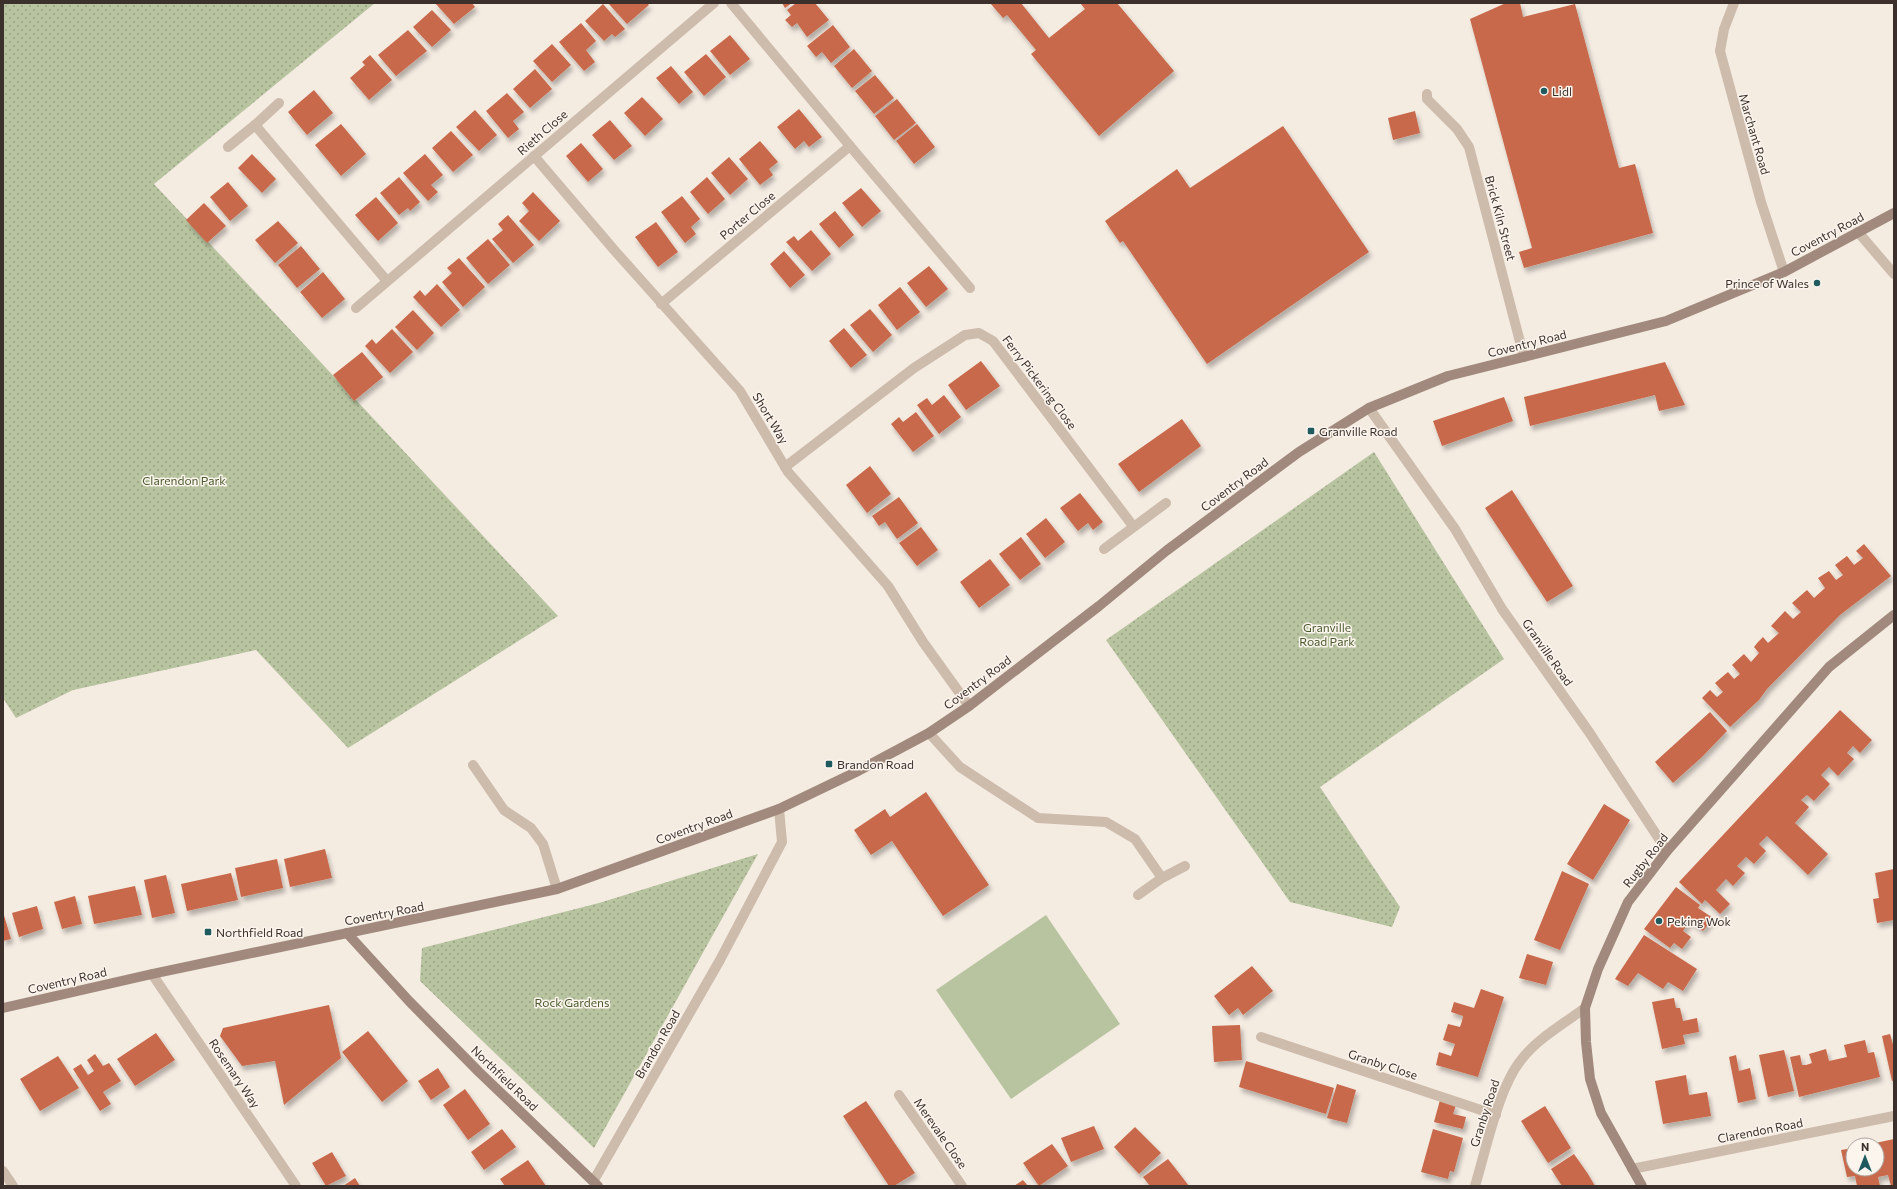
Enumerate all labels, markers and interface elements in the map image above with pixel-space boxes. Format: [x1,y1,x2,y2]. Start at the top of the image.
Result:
place label: Lidl [1552,84,1572,98]
marker: Lidl [1539,86,1549,96]
street label: Marchant Road [1737,92,1773,176]
street label: Rieth Close [514,107,570,157]
street label: Brick Kiln Street [1483,174,1519,262]
street label: Porter Close [717,188,777,242]
street label: Coventry Road [1788,209,1866,259]
place label: Prince of Wales [1725,276,1809,290]
marker: Prince of Wales [1812,278,1822,288]
street label: Coventry Road [1486,326,1568,360]
street label: Ferry Pickering Close [1000,332,1080,432]
street label: Short Way [750,390,792,446]
place label: Granville Road [1319,424,1398,438]
marker: Granville Road [1306,426,1316,436]
street label: Coventry Road [1198,454,1270,514]
park label: Clarendon Park [142,473,226,487]
street label: Granville Road [1520,616,1576,688]
park label: Granville Road Park [1299,620,1355,648]
street label: Coventry Road [941,652,1013,712]
place label: Brandon Road [837,757,914,771]
marker: Brandon Road [824,759,834,769]
street label: Coventry Road [654,806,734,846]
street label: Rugby Road [1620,830,1670,890]
street label: Coventry Road [343,898,425,928]
place label: Peking Wok [1667,914,1731,928]
marker: Peking Wok [1654,916,1664,926]
place label: Northfield Road [216,925,303,939]
marker: Northfield Road [203,927,213,937]
street label: Coventry Road [26,964,108,996]
park label: Rock Gardens [535,995,609,1009]
street label: Brandon Road [632,1007,682,1081]
street label: Rosemary Way [207,1036,263,1110]
street label: Northfield Road [469,1043,541,1113]
street label: Granby Close [1347,1046,1419,1082]
street label: Granby Road [1467,1077,1502,1149]
street label: Merevale Close [912,1095,970,1171]
street label: Clarendon Road [1716,1115,1804,1145]
north arrow [1845,1137,1885,1177]
text: N [1861,1140,1869,1153]

